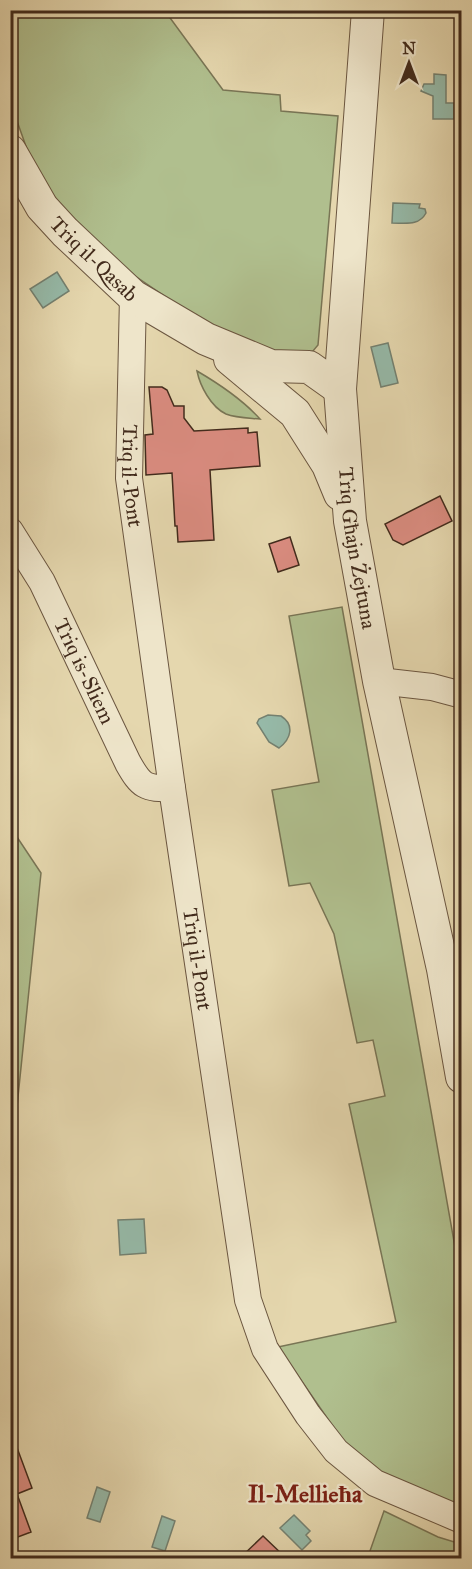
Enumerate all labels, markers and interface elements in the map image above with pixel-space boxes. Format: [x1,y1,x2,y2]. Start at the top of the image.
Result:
north arrow [379,33,439,93]
text: N [402,39,416,58]
street label: Triq il-Qasab [44,211,144,307]
street label: Triq il-Pont [116,424,149,529]
street label: Triq Għajn Żejtuna [333,466,382,631]
street label: Triq is-Sliem [48,614,121,729]
street label: Triq il-Pont [177,906,218,1013]
district label: Il-Mellieħa [248,1479,363,1509]

